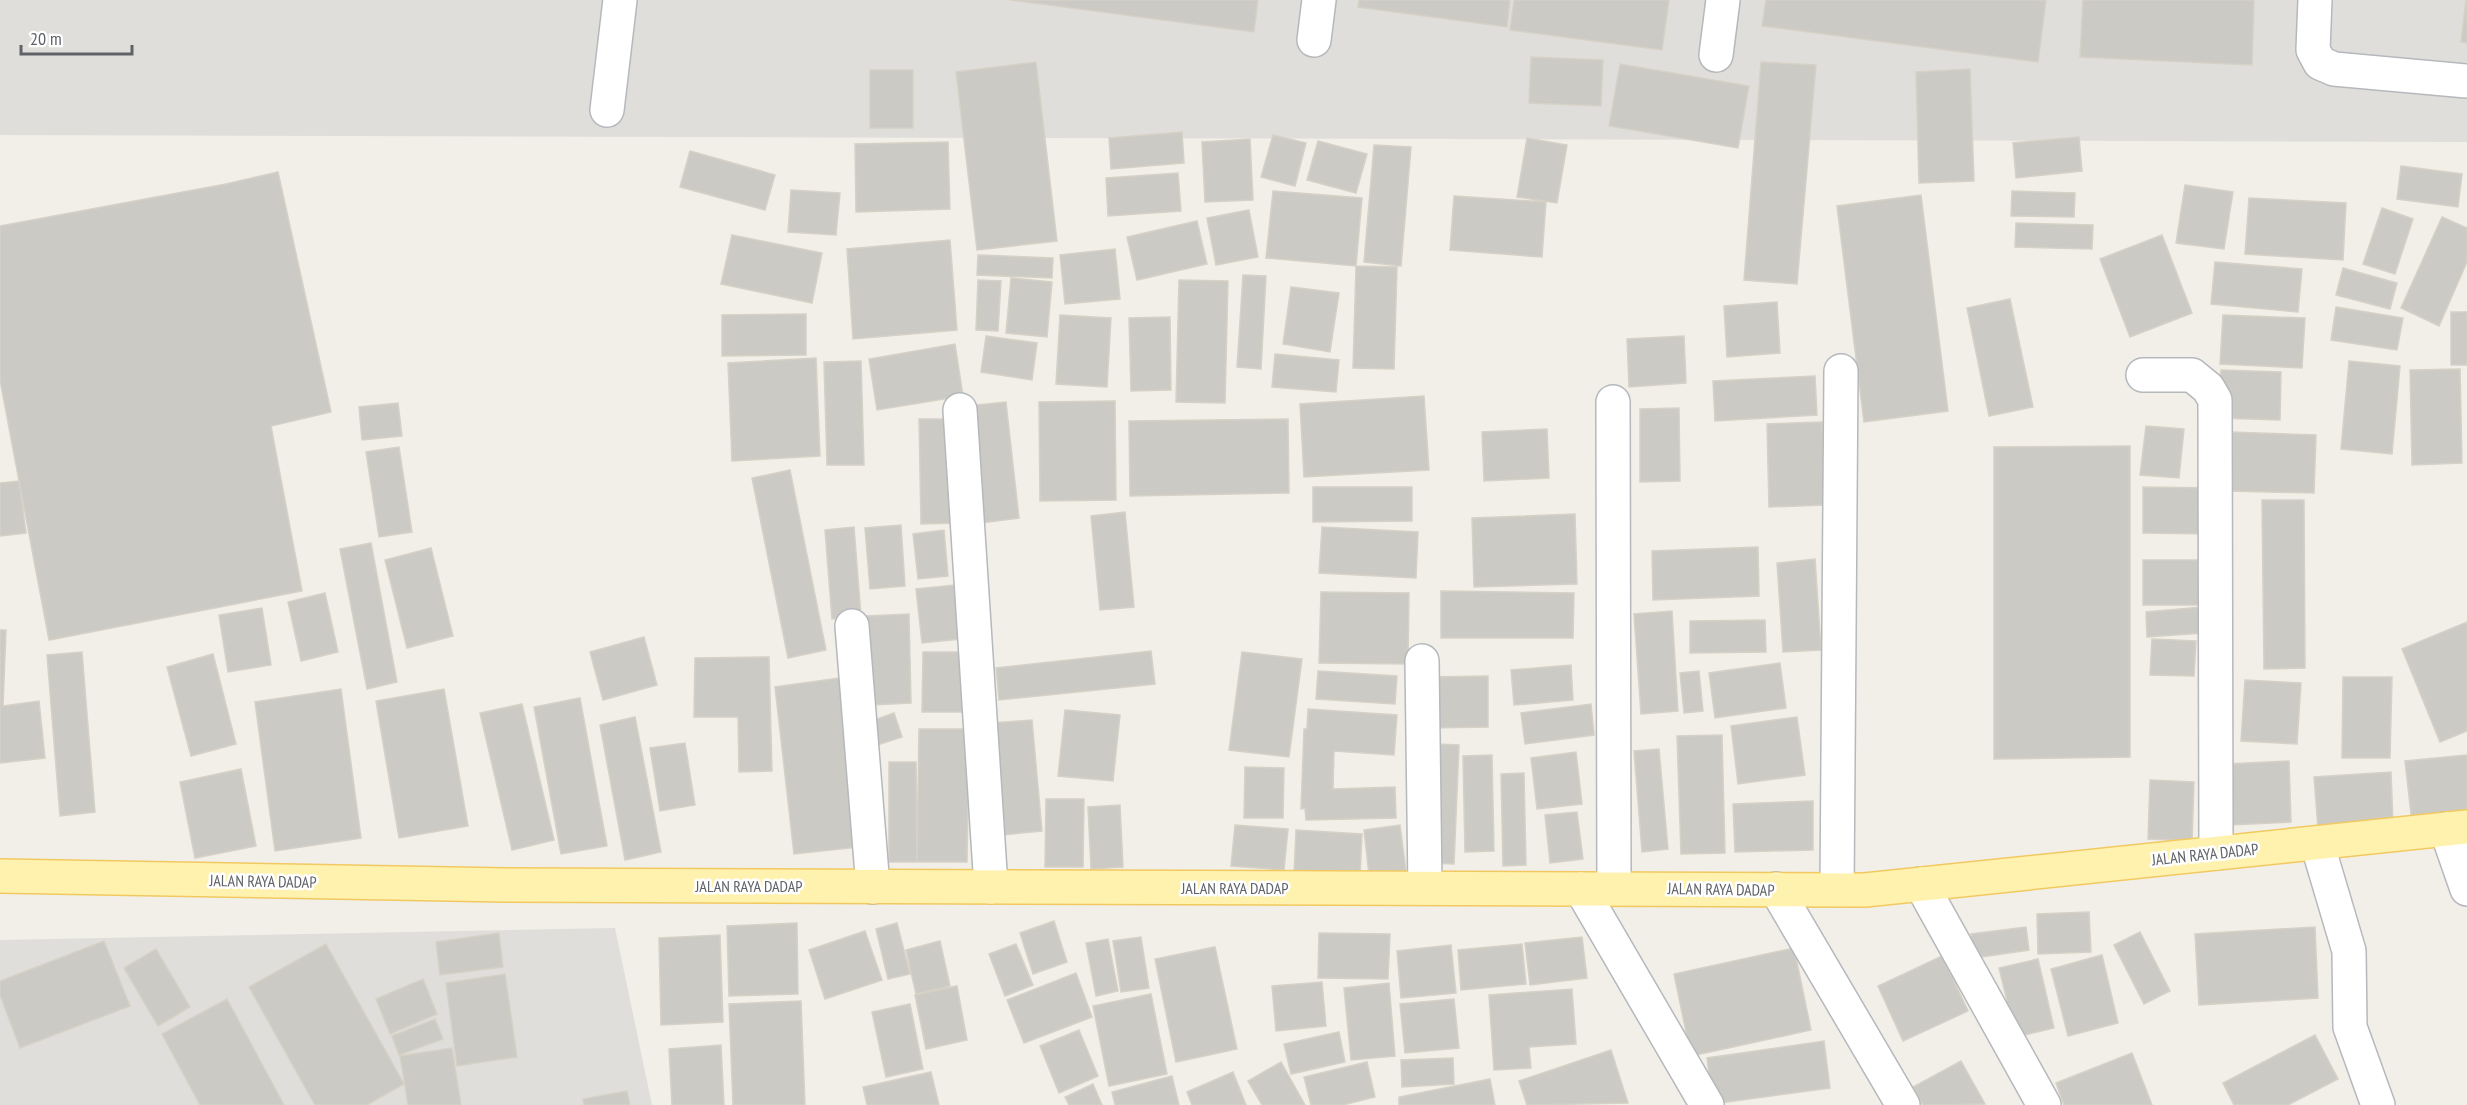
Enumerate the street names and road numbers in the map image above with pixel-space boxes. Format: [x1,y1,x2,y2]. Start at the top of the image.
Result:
street label: JALAN RAYA DADAP [2150,838,2259,870]
street label: JALAN RAYA DADAP [208,870,317,892]
street label: JALAN RAYA DADAP [695,876,802,896]
street label: JALAN RAYA DADAP [1181,878,1288,898]
street label: JALAN RAYA DADAP [1666,878,1775,900]

